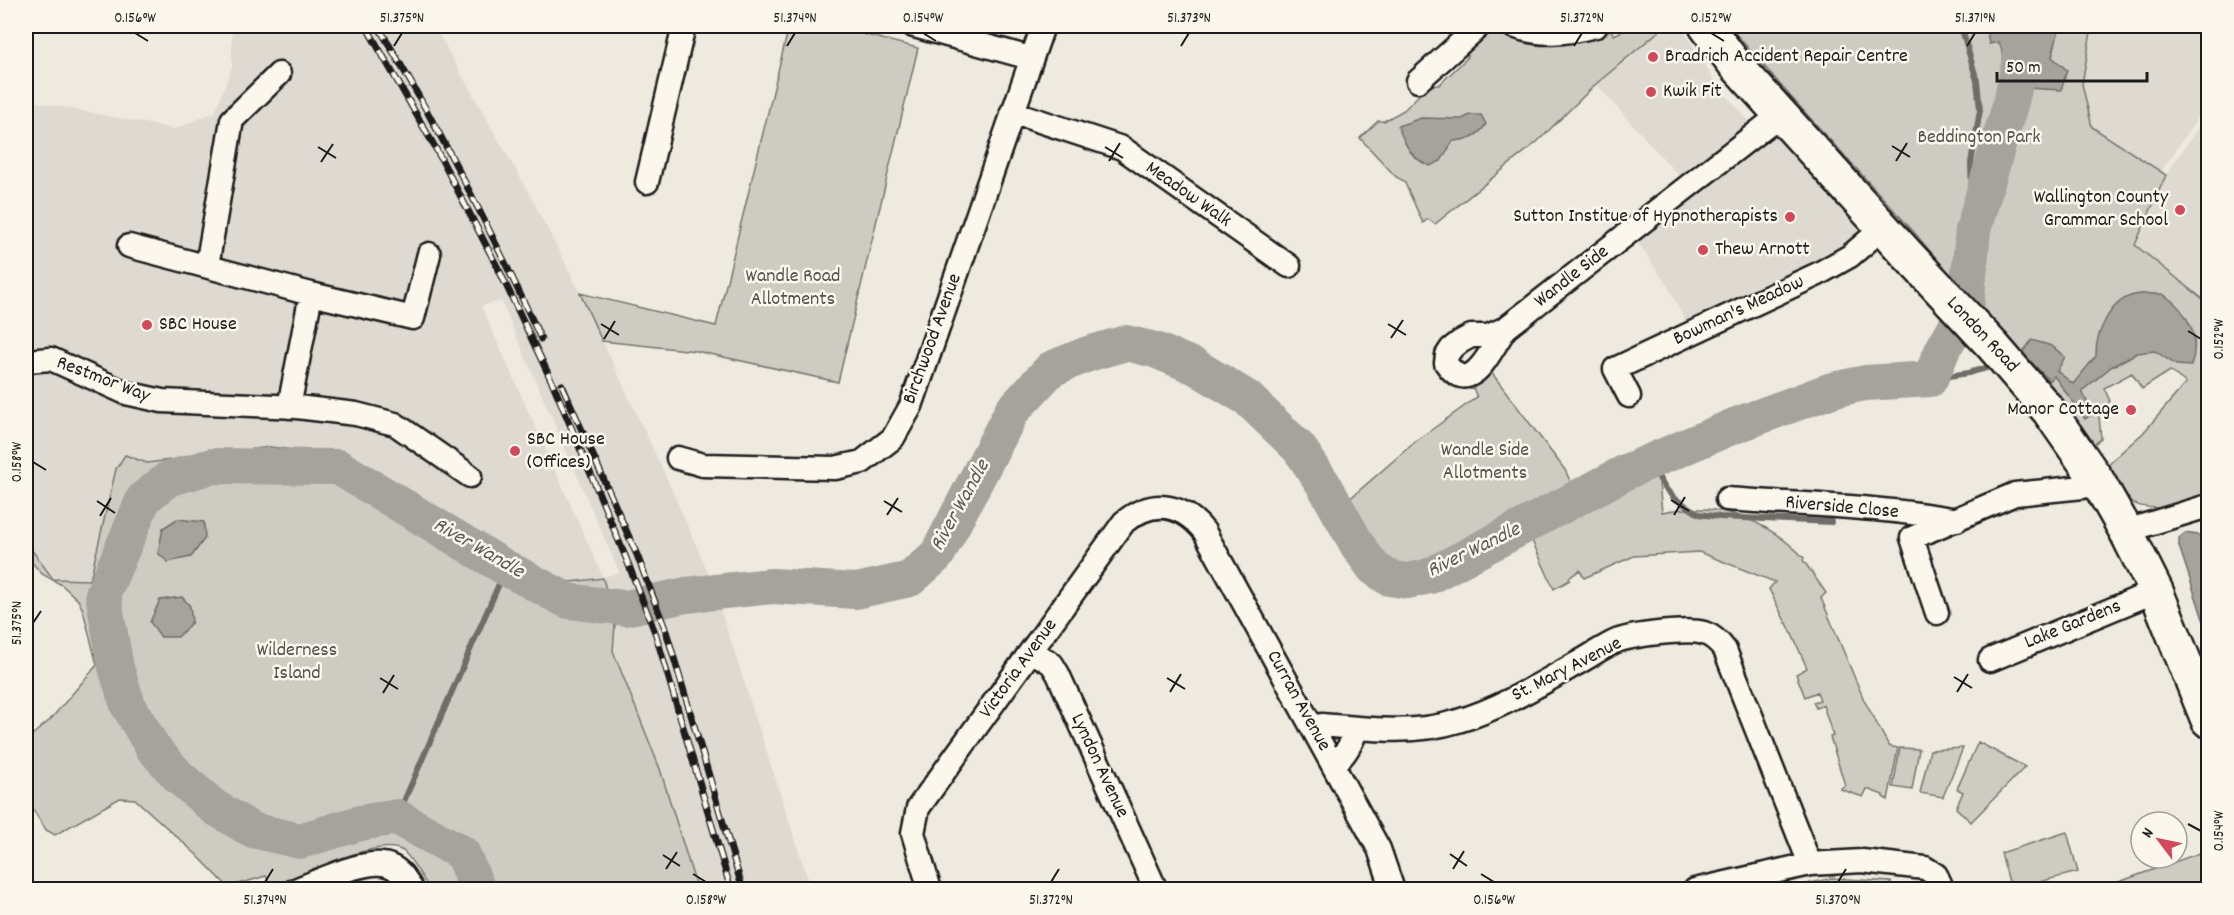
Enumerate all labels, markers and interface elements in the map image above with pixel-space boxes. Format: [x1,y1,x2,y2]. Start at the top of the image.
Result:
text: 0.156°W [114,8,156,30]
text: 51.375°N [380,8,424,30]
text: 51.374°N [773,8,817,30]
text: 0.154°W [903,8,944,30]
text: 51.373°N [1167,8,1211,30]
text: 51.372°N [1560,8,1604,30]
text: 0.152°W [1691,8,1732,30]
text: 51.371°N [1955,8,1995,30]
place label: Bradrich Accident Repair Centre [1665,43,1908,71]
scale bar [1997,45,2147,83]
marker: Bradrich Accident Repair Centre [1646,50,1660,64]
text: 50 m [2006,56,2041,81]
place label: Kwik Fit [1663,78,1722,106]
marker: Kwik Fit [1644,85,1658,99]
park label: Beddington Park [1918,124,2040,152]
street label: Meadow Walk [1139,155,1237,235]
place label: Wallington County Grammar School [2034,184,2169,235]
place label: Sutton Institue of Hypnotherapists [1513,203,1778,231]
marker: Wallington County Grammar School [2173,203,2187,217]
marker: Sutton Institue of Hypnotherapists [1783,210,1797,224]
place label: Thew Arnott [1715,236,1810,264]
street label: Wandle Side [1529,239,1616,315]
marker: Thew Arnott [1696,243,1710,257]
park label: Wandle Road Allotments [745,263,841,314]
street label: Bowman's Meadow [1669,268,1809,354]
street label: Birchwood Avenue [896,270,970,408]
street label: London Road [1939,290,2025,380]
place label: SBC House [159,311,237,339]
marker: SBC House [140,318,154,332]
text: 0.152°W [2209,318,2231,359]
street label: Restmor Way [52,349,155,411]
place label: Manor Cottage [2007,396,2119,424]
marker: Manor Cottage [2124,403,2138,417]
place label: SBC House (Offices) [527,426,605,477]
park label: Wandle Side Allotments [1441,437,1529,488]
text: 0.158°W [7,441,29,482]
marker: SBC House (Offices) [508,444,522,458]
water label: River Wandle [924,453,999,557]
street label: Riverside Close [1784,489,1900,527]
water label: River Wandle [427,511,530,588]
water label: River Wandle [1422,515,1527,586]
street label: Lake Gardens [2021,593,2125,657]
text: 51.375°N [7,601,29,645]
street label: Victoria Avenue [973,613,1065,725]
street label: St. Mary Avenue [1507,630,1627,710]
park label: Wilderness Island [257,637,337,688]
street label: Curran Avenue [1259,646,1337,757]
street label: Lyndon Avenue [1063,709,1136,823]
north arrow [2129,810,2189,870]
text: 0.154°W [2209,810,2231,851]
text: N [2137,824,2160,843]
text: 51.374°N [243,890,287,912]
text: 0.158°W [686,890,727,912]
text: 51.372°N [1029,890,1073,912]
text: 0.156°W [1473,890,1515,912]
text: 51.370°N [1815,890,1861,912]

